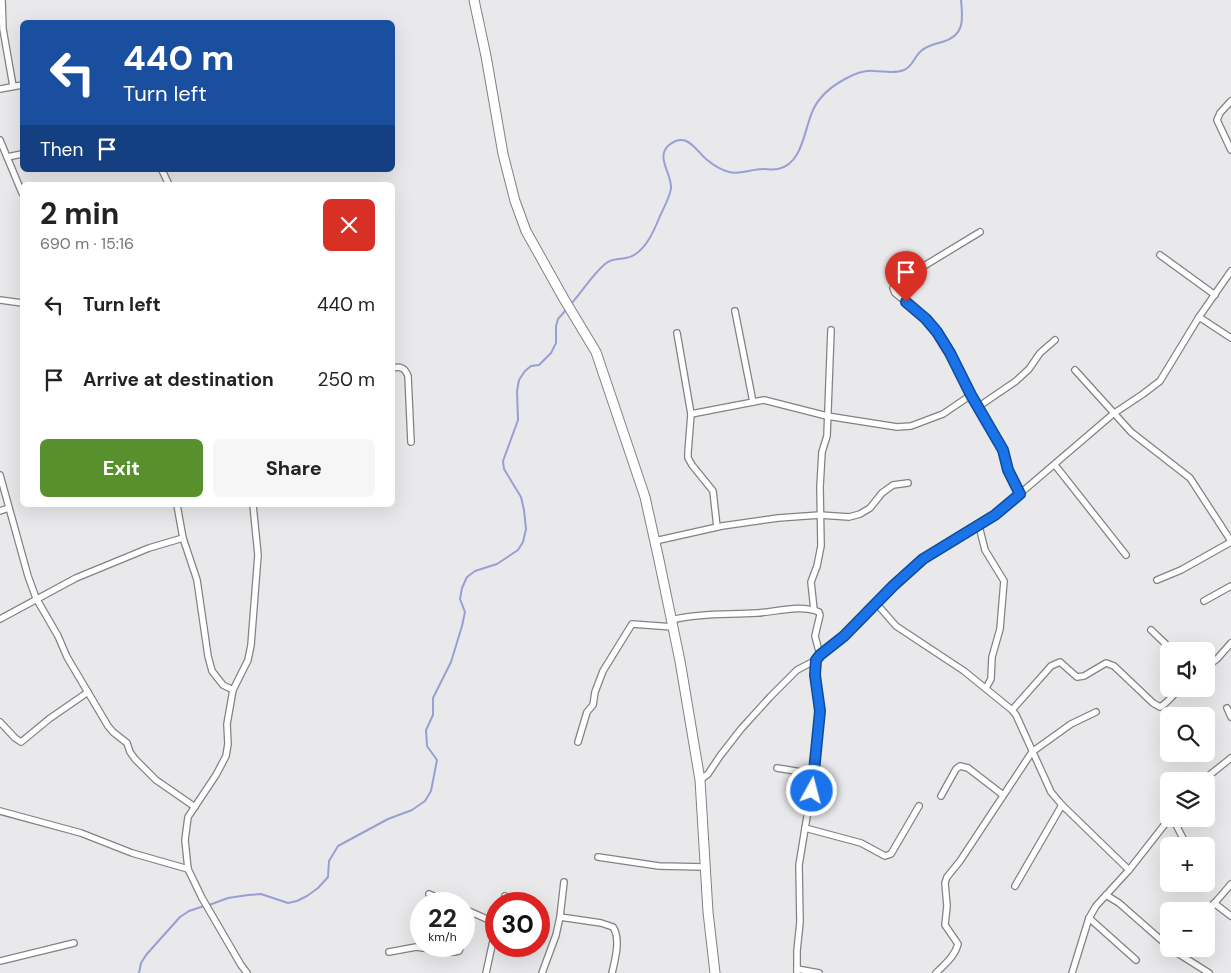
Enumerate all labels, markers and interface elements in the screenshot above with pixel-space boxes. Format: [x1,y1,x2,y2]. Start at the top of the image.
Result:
text: 440 m [123,35,234,81]
icon: left [40,40,105,105]
text: Turn left [123,79,207,108]
icon: arrive [93,135,121,163]
text: Then [40,137,83,162]
text: 2 min [40,194,119,233]
button: close [323,199,375,251]
text: 690 m · 15:16 [40,233,134,254]
pin [885,251,927,302]
icon: arrive [892,258,920,286]
icon: left [40,291,68,319]
text: Turn left [83,292,161,317]
text: 440 m [317,292,375,317]
icon: arrive [40,366,68,394]
text: Arrive at destination [83,367,274,392]
text: 250 m [317,367,375,392]
button: Exit [40,439,203,497]
button: Share [213,439,375,497]
map controls [1160,642,1215,957]
button: sound [1160,642,1215,697]
button: search [1160,707,1215,762]
position arrow [785,764,837,816]
button: layers [1160,772,1215,827]
button: + [1160,837,1215,892]
speed limit sign: 30 [485,892,550,957]
text: 22 [428,902,457,935]
button: − [1160,902,1215,957]
text: km/h [428,929,457,945]

